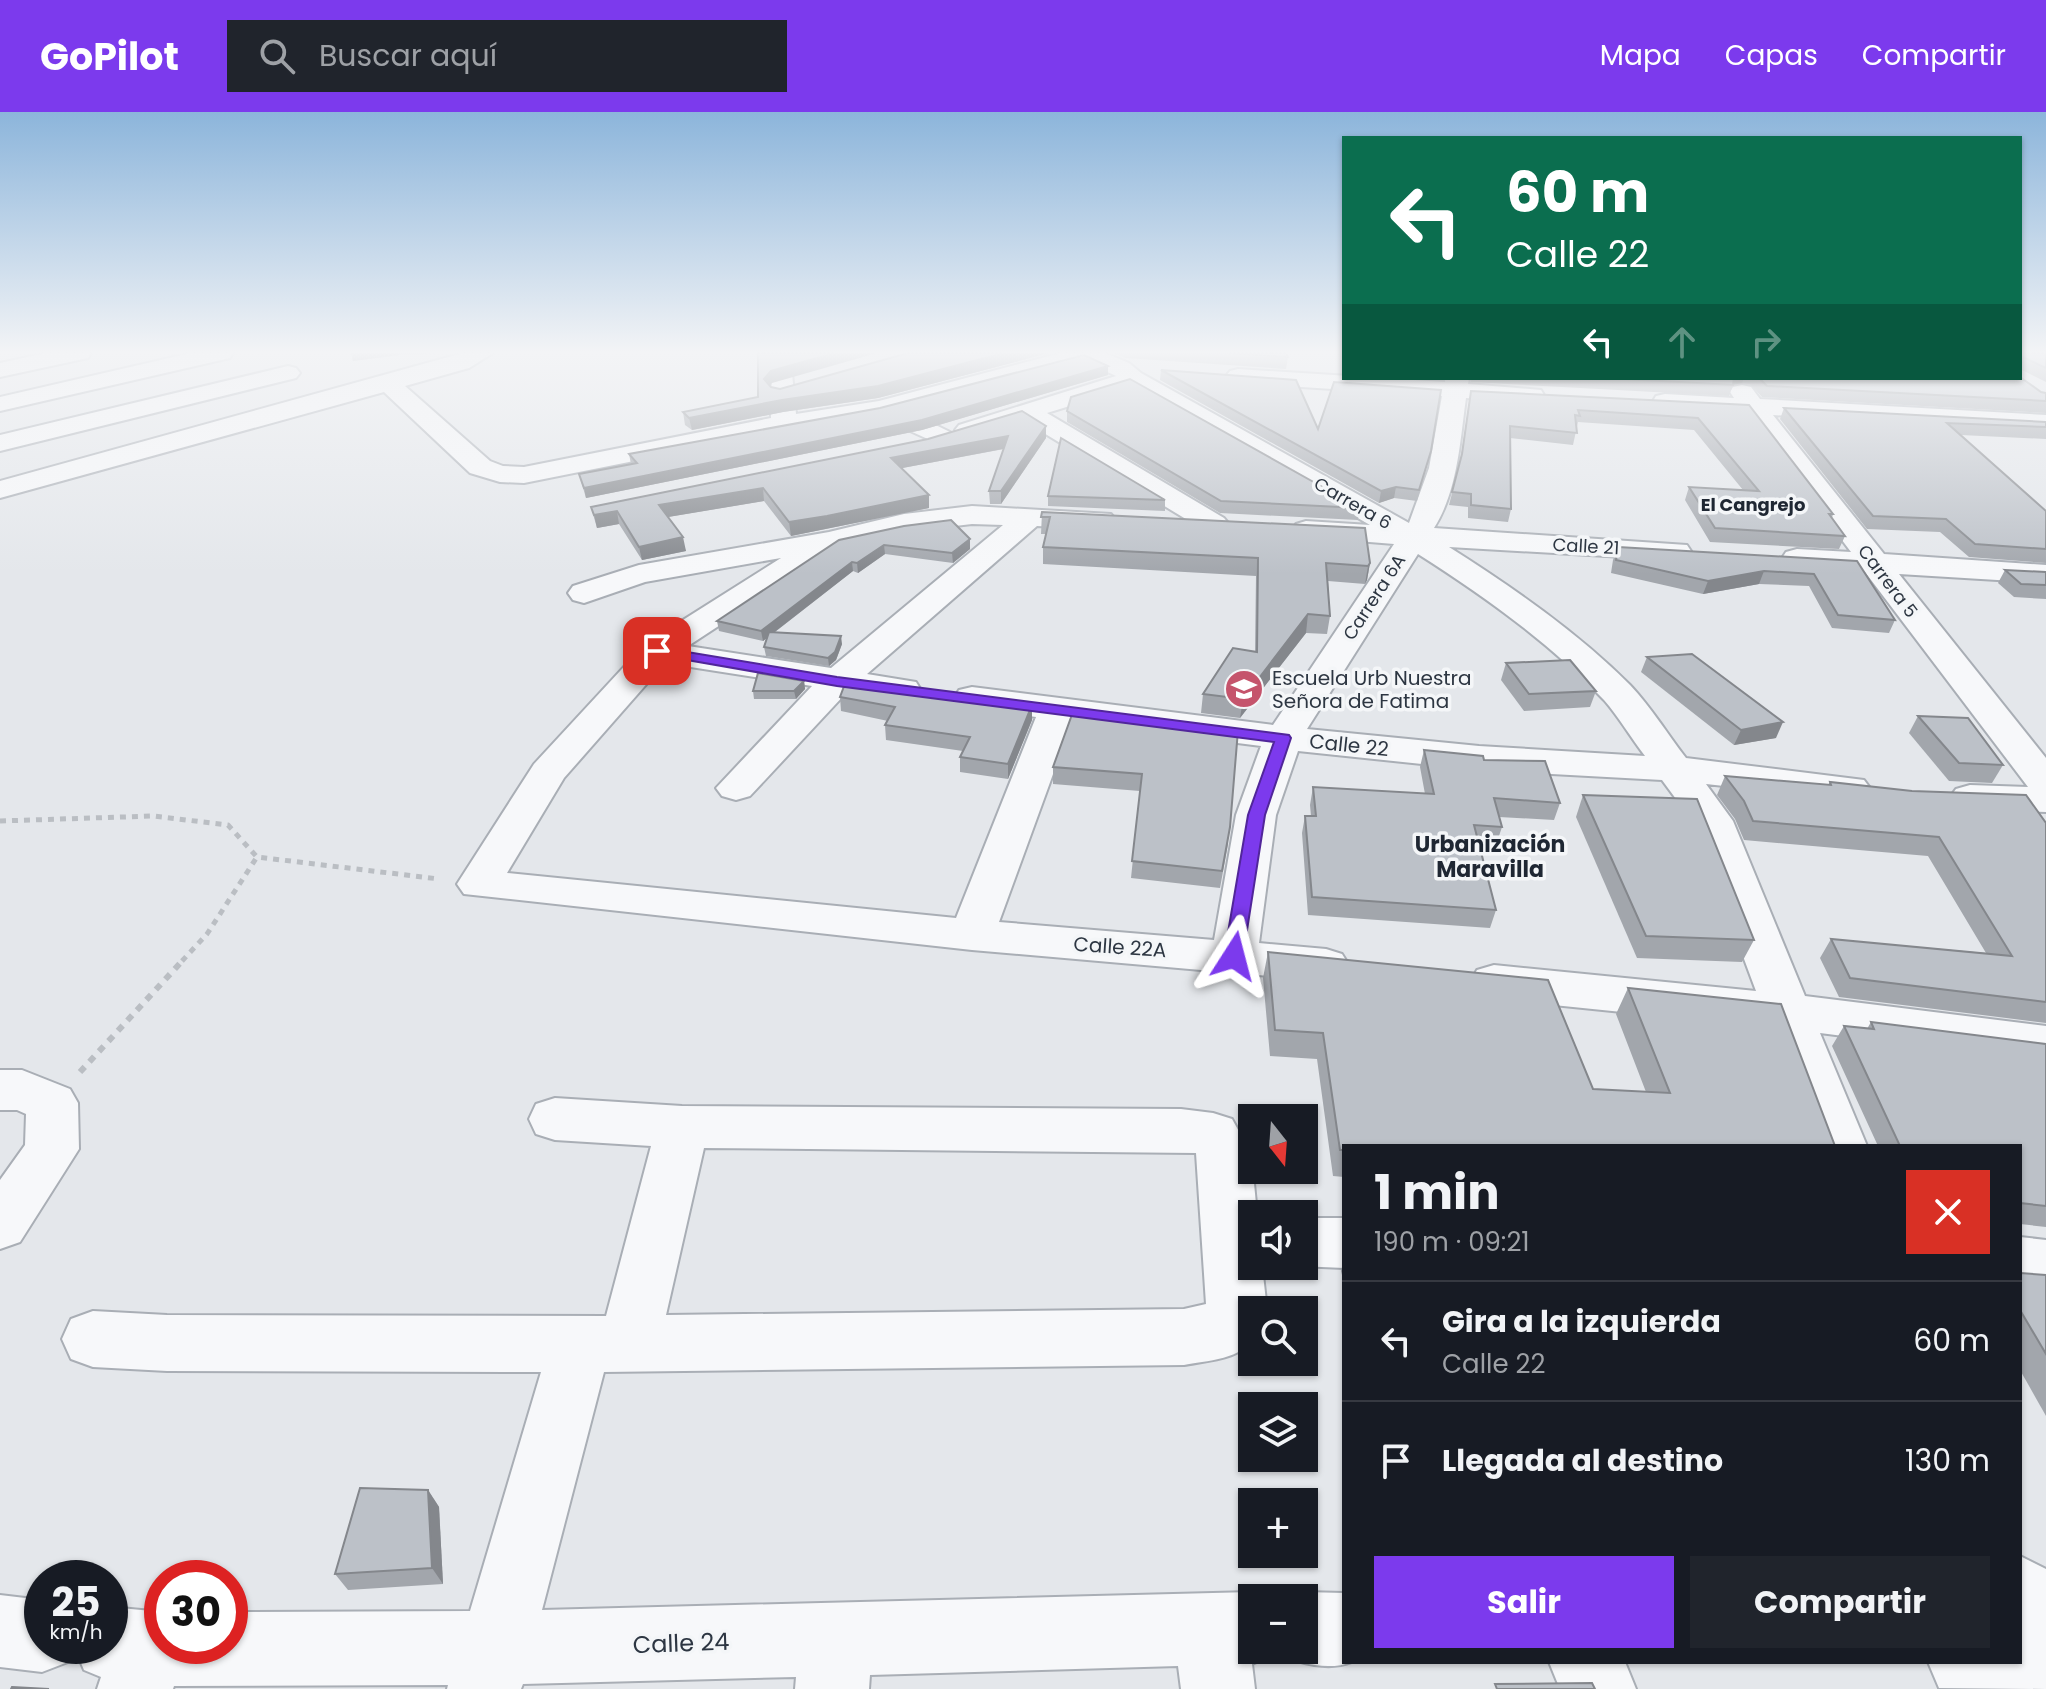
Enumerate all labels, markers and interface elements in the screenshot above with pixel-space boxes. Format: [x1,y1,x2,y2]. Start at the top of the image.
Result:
search box [227,20,787,92]
text: GoPilot [40,30,179,83]
icon: search [255,34,299,78]
text: Buscar aquí [319,34,497,77]
text: Mapa [1600,36,1681,75]
text: Capas [1725,36,1818,75]
text: Compartir [1862,36,2006,75]
text: 60 m [1506,153,1649,232]
icon: left [1374,168,1478,272]
text: Calle 22 [1506,229,1649,280]
icon: left [1576,320,1620,364]
icon: ahead [1660,320,1704,364]
icon: right [1744,320,1788,364]
street label: Carrera 6 [1310,471,1396,535]
district label: El Cangrejo [1701,492,1805,517]
street label: Calle 21 [1552,532,1620,560]
street label: Carrera 5 [1852,539,1924,623]
street label: Carrera 6A [1337,549,1411,645]
pin [623,617,691,685]
icon: arrive [635,629,679,673]
place label: Escuela Urb Nuestra Señora de Fatima [1272,664,1472,715]
school or university icon: Escuela Urb Nuestra Señora de Fatima [1223,668,1265,710]
street label: Calle 22 [1308,727,1390,763]
district label: Urbanización Maravilla [1415,829,1565,885]
position arrow [1192,914,1276,998]
street label: Calle 22A [1073,930,1167,964]
north arrow [1238,1104,1318,1184]
map controls [1238,1104,1318,1664]
text: 1 min [1374,1159,1500,1226]
button: close [1906,1170,1990,1254]
button: sound [1238,1200,1318,1280]
text: 190 m · 09:21 [1374,1224,1530,1260]
button: search [1238,1296,1318,1376]
text: Gira a la izquierda [1442,1300,1721,1343]
icon: left [1374,1319,1418,1363]
text: 60 m [1913,1319,1990,1362]
text: Calle 22 [1442,1346,1545,1382]
button: layers [1238,1392,1318,1472]
icon: arrive [1374,1439,1418,1483]
text: Llegada al destino [1442,1439,1723,1482]
text: 130 m [1905,1439,1990,1482]
button: + [1238,1488,1318,1568]
button: Salir [1374,1556,1674,1648]
button: Compartir [1690,1556,1990,1648]
speed limit sign: 30 [144,1560,248,1664]
text: 25 [52,1574,100,1630]
button: − [1238,1584,1318,1664]
text: km/h [49,1618,103,1646]
street label: Calle 24 [632,1625,730,1661]

